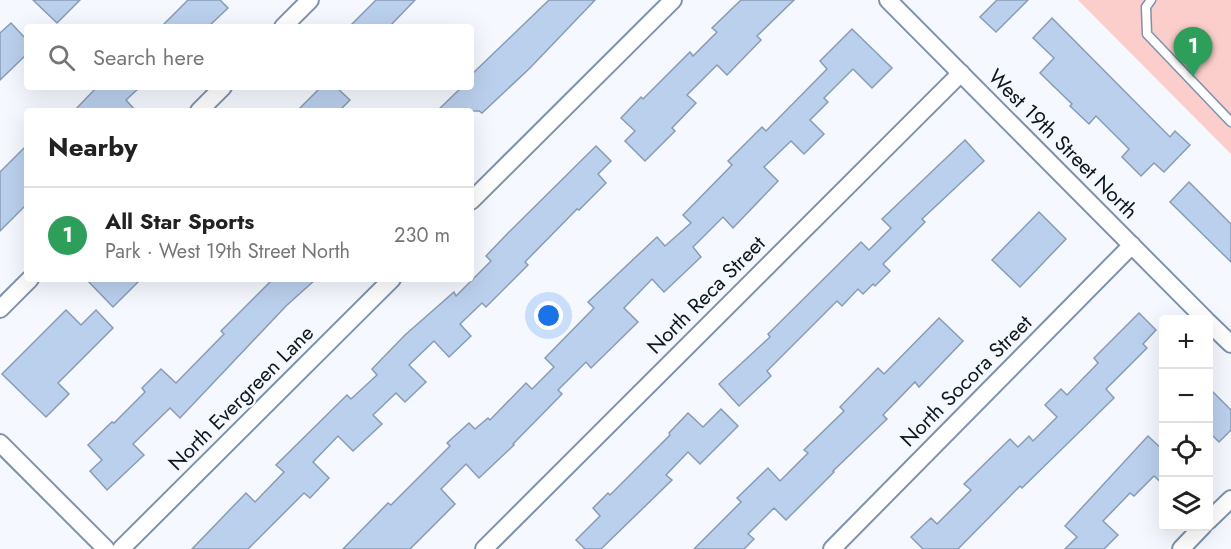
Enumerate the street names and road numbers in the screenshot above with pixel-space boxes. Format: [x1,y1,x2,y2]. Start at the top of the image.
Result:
street label: West 19th Street North [981,62,1145,226]
street label: North Reca Street [640,229,772,361]
street label: North Socora Street [893,308,1039,454]
street label: North Evergreen Lane [162,318,321,477]

